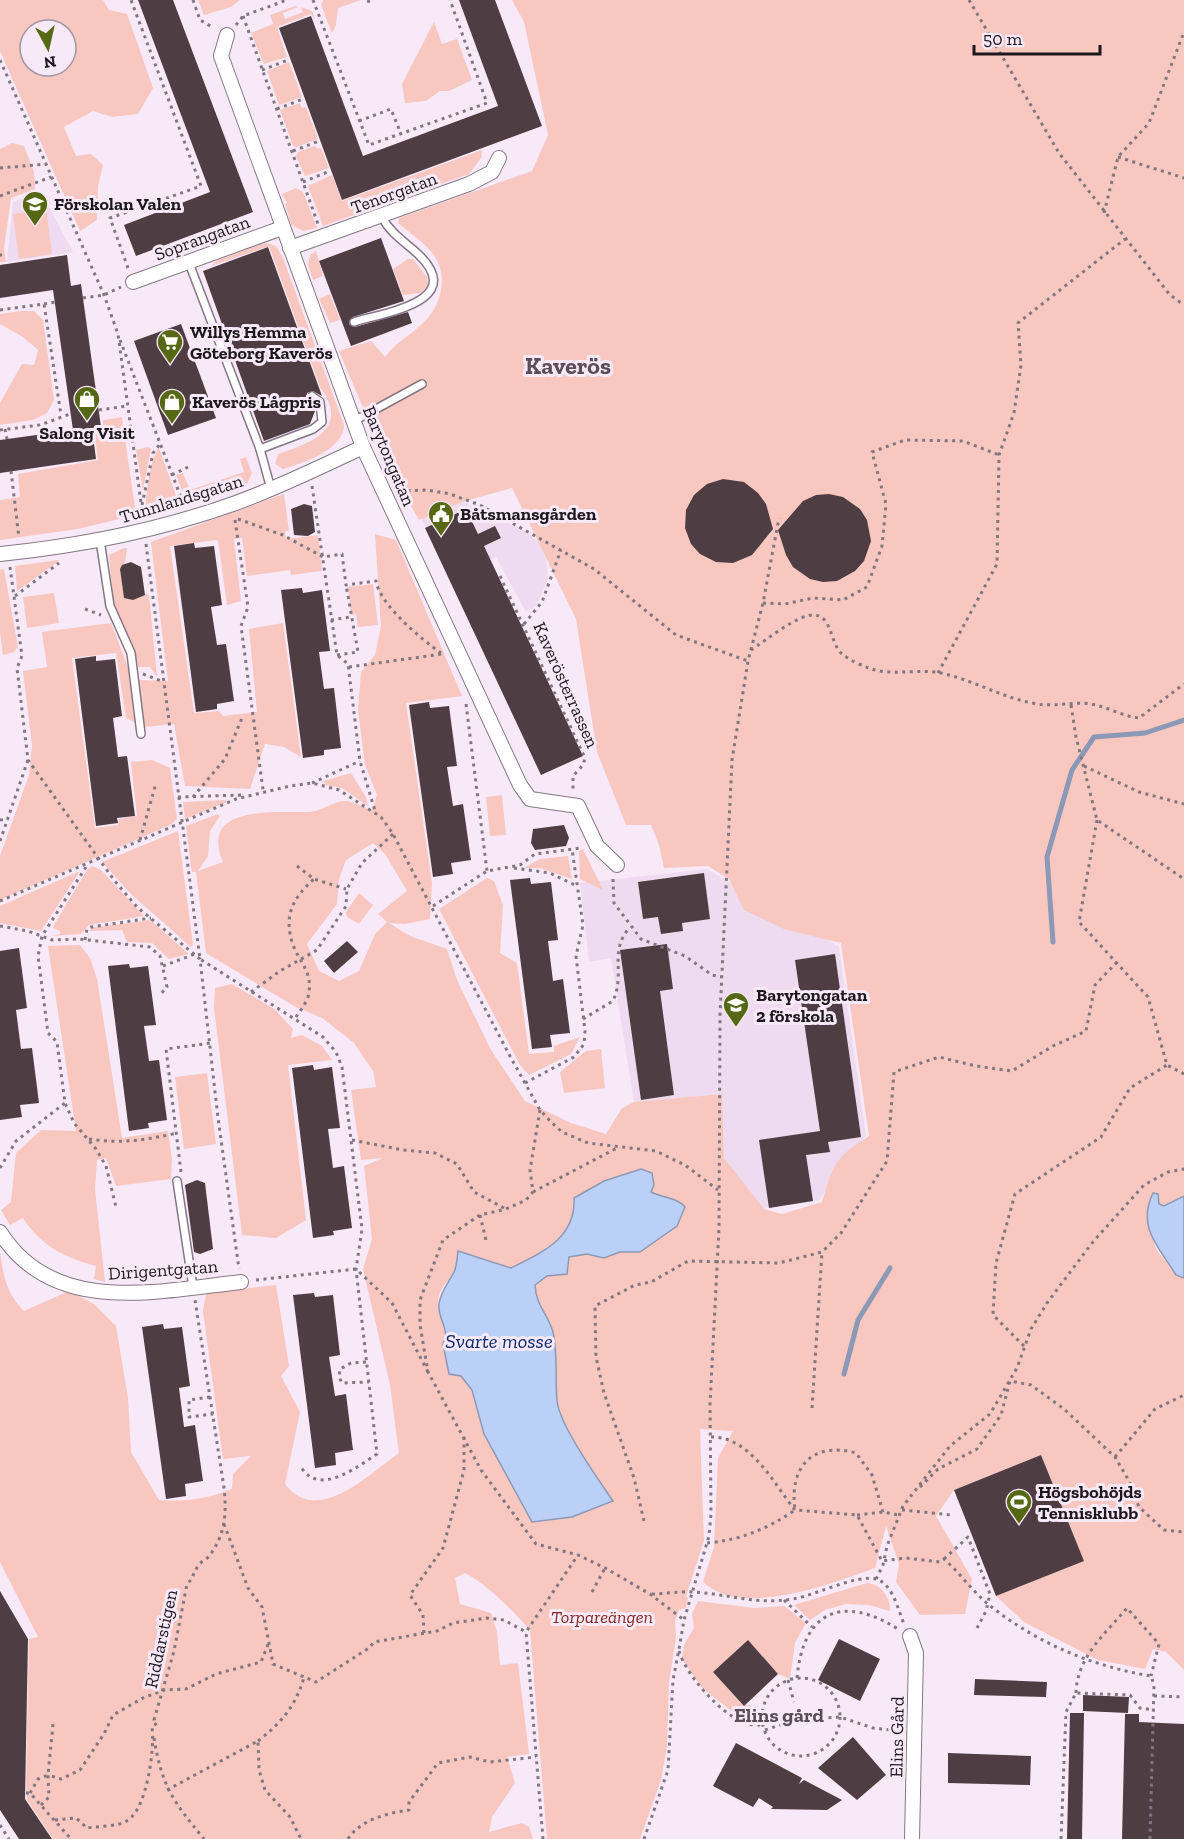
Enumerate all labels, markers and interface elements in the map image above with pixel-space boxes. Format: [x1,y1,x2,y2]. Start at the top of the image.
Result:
north arrow [18,18,78,78]
scale bar [974,18,1100,56]
text: 50 m [983,28,1023,50]
text: N [43,52,57,73]
street label: Tenorgatan [348,167,441,219]
school or university icon: Förskolan Valen [20,189,50,227]
place label: Förskolan Valen [54,193,182,215]
street label: Soprangatan [151,210,253,265]
place label: Willys Hemma Göteborg Kaverös [190,321,333,364]
supermarket icon: Willys Hemma Göteborg Kaverös [155,327,185,365]
district label: Kaverös [525,351,611,380]
shop icon: Salong Visit [72,384,102,422]
shop icon: Kaverös Lågpris [157,387,187,425]
place label: Kaverös Lågpris [192,391,321,413]
street label: Barytongatan [358,403,420,510]
place label: Salong Visit [39,422,136,444]
street label: Tunnlandsgatan [117,470,246,528]
public building icon: Båtsmansgården [426,499,456,537]
place label: Båtsmansgården [460,503,597,525]
street label: Kaverösterrassen [528,619,604,752]
place label: Barytongatan 2 förskola [756,984,868,1027]
school or university icon: Barytongatan 2 förskola [721,990,751,1028]
street label: Dirigentgatan [107,1255,219,1285]
water label: Svarte mosse [445,1329,553,1353]
place label: Högsbohöjds Tennisklubb [1038,1481,1142,1524]
sports icon: Högsbohöjds Tennisklubb [1004,1487,1034,1525]
street label: Riddarstigen [140,1587,182,1690]
park label: Torpareängen [551,1606,653,1628]
street label: Elins Gård [885,1696,909,1778]
district label: Elins gård [734,1703,825,1727]

